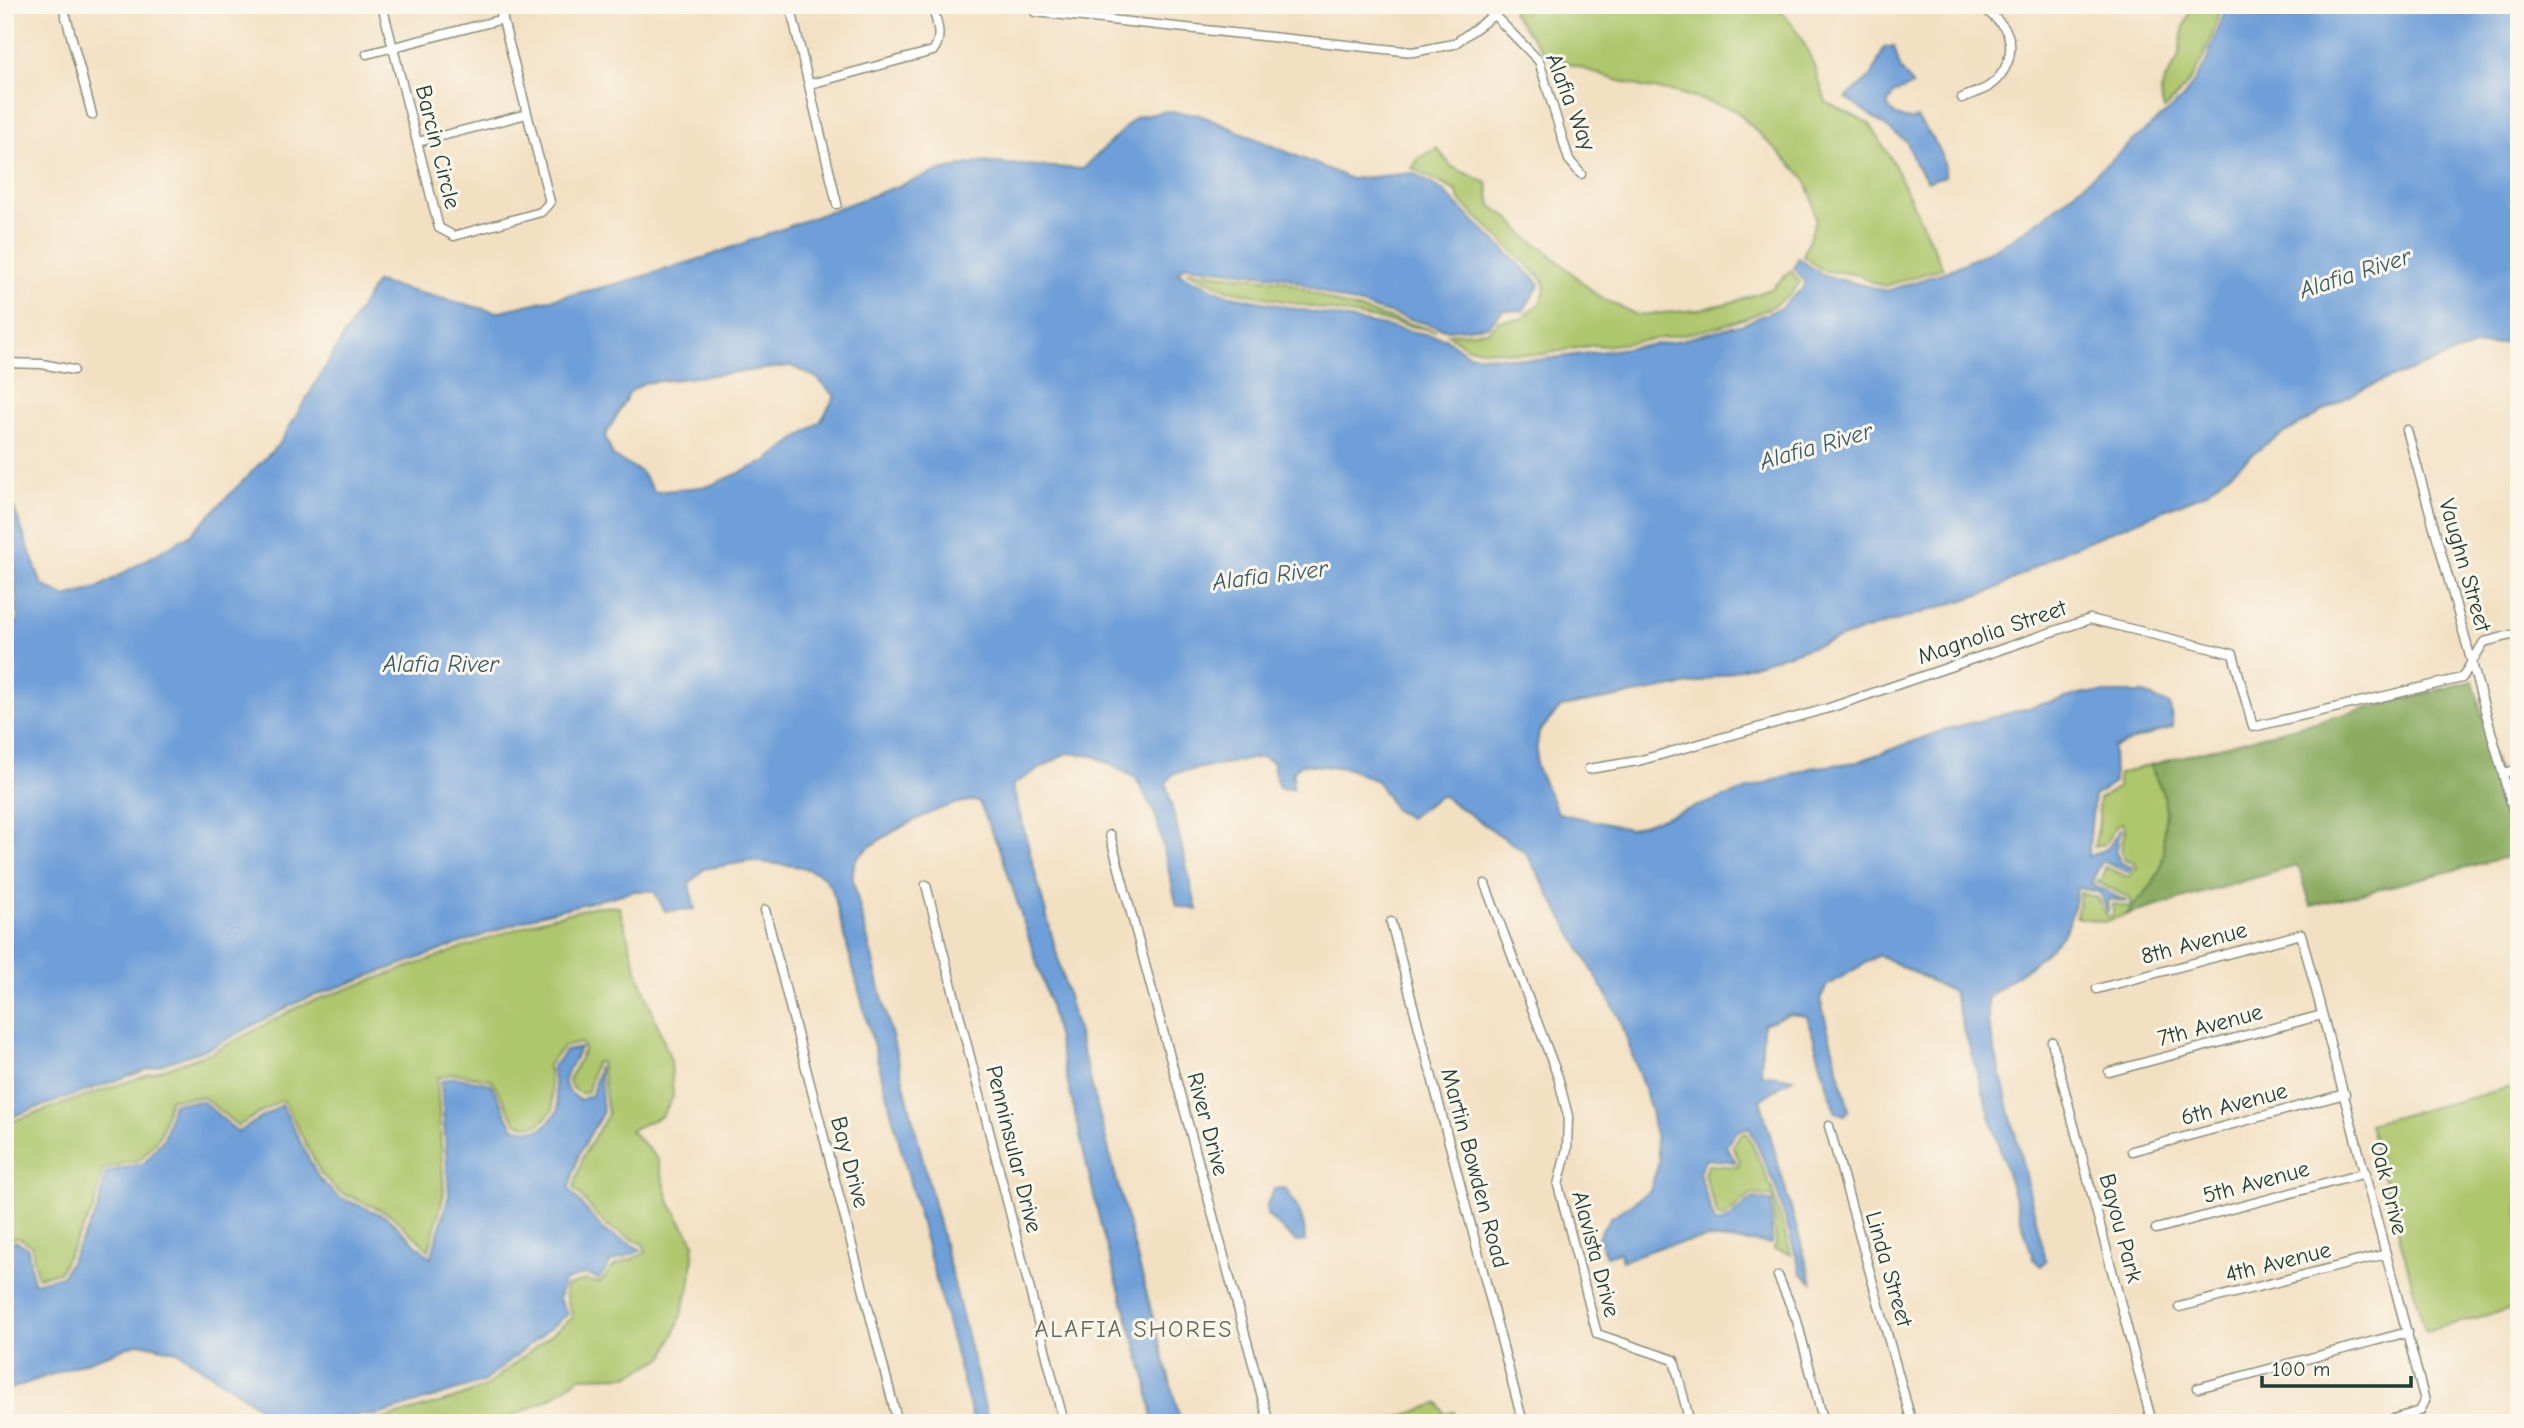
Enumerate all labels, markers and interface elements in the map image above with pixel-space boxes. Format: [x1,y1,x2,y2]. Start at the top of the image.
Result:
street label: Alafia Way [1540,50,1602,155]
street label: Barcin Circle [410,82,466,212]
water label: Alafia River [2295,241,2416,305]
water label: Alafia River [1756,416,1877,476]
street label: Vaughn Street [2433,495,2497,636]
water label: Alafia River [1210,554,1331,596]
street label: Magnolia Street [1914,593,2071,670]
water label: Alafia River [382,650,500,678]
street label: 8th Avenue [2138,916,2250,970]
street label: 7th Avenue [2155,998,2265,1052]
street label: Penninsular Drive [980,1063,1048,1235]
street label: Martin Bowden Road [1435,1065,1515,1271]
street label: River Drive [1181,1069,1235,1179]
street label: 6th Avenue [2178,1077,2290,1131]
street label: Bay Drive [825,1113,875,1211]
street label: Oak Drive [2364,1139,2414,1237]
street label: 5th Avenue [2200,1155,2312,1209]
street label: Bayou Park [2094,1171,2148,1285]
street label: Alavista Drive [1566,1188,1626,1320]
street label: Linda Street [1860,1208,1919,1331]
street label: 4th Avenue [2222,1236,2334,1288]
district label: ALAFIA SHORES [1034,1315,1234,1343]
scale bar [2262,1344,2410,1388]
text: 100 m [2272,1357,2330,1381]

